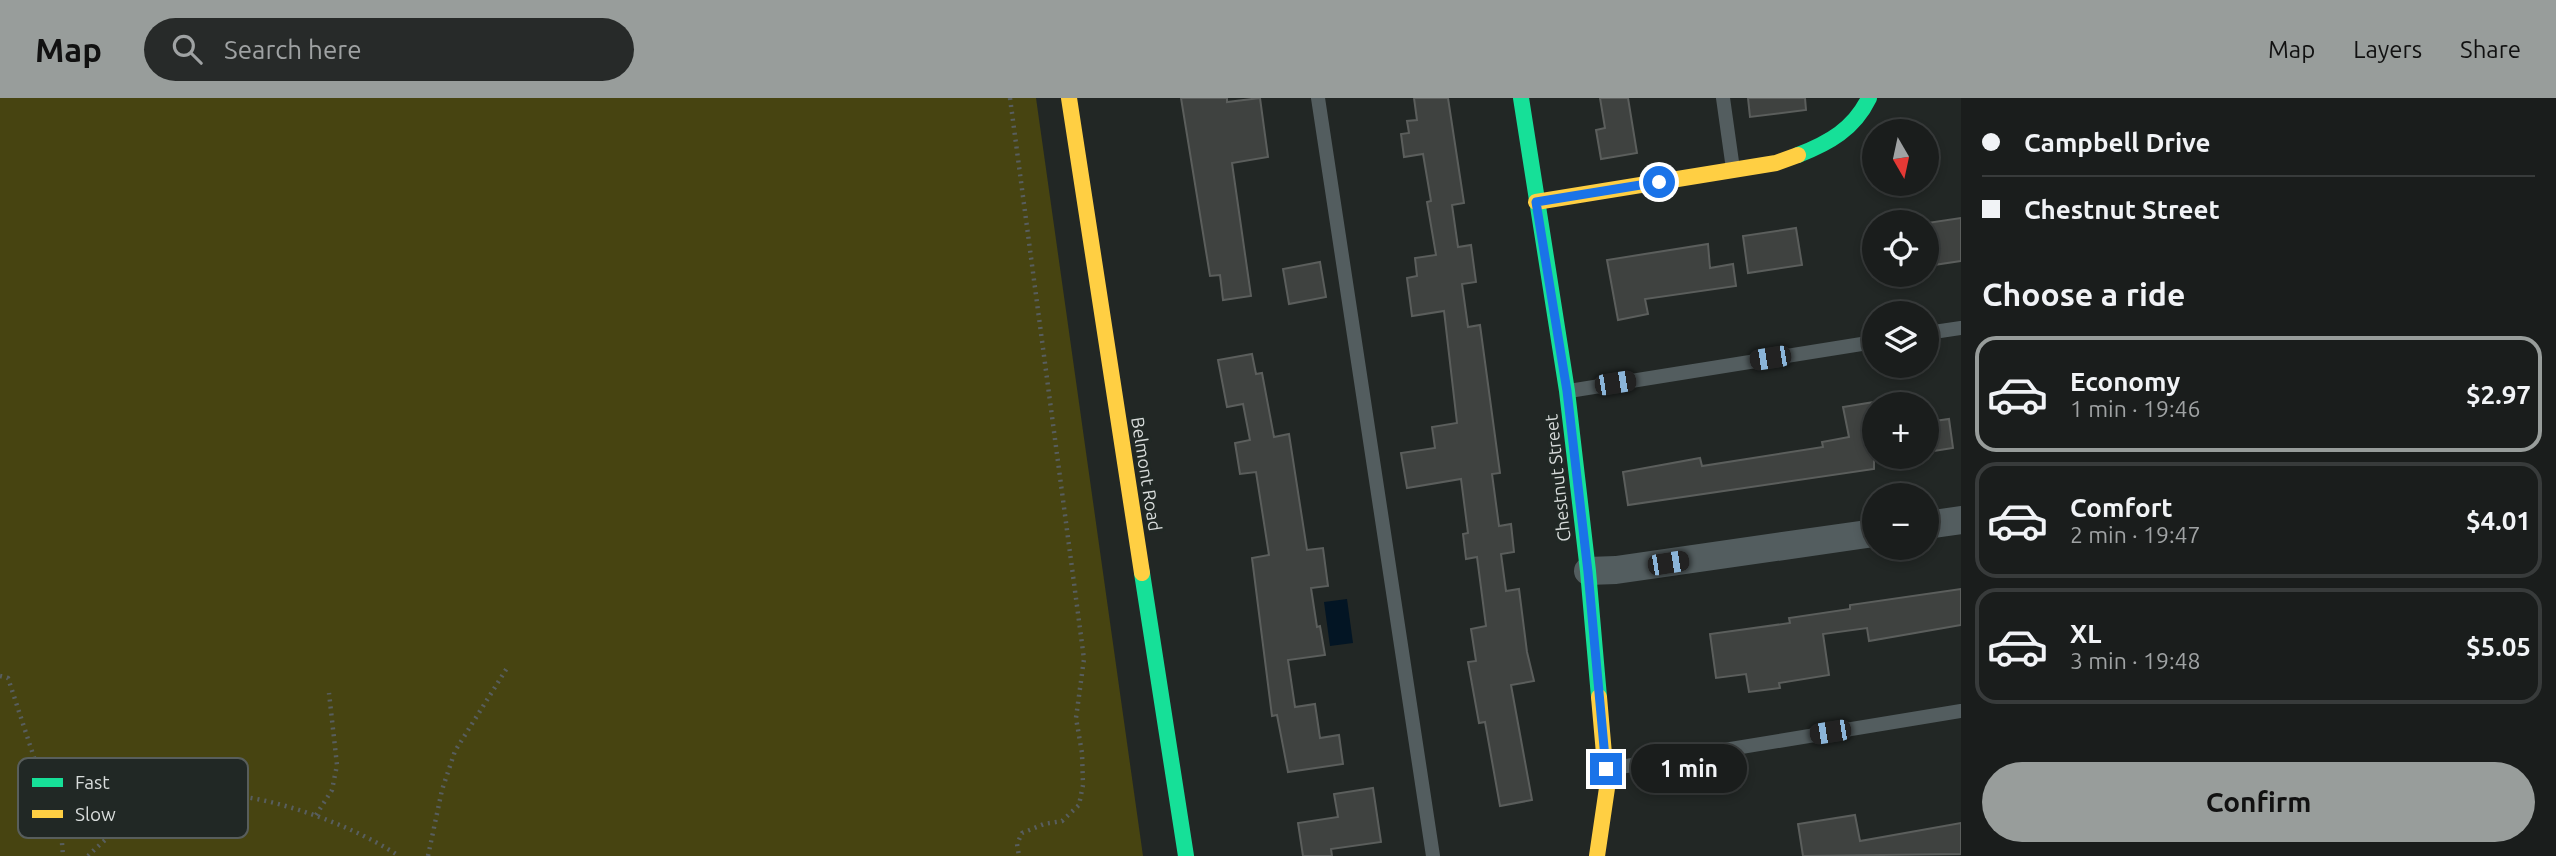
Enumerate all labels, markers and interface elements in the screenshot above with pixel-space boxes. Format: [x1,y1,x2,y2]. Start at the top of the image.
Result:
search box [144,18,634,81]
icon: search [168,30,206,68]
text: Map [35,31,102,68]
text: Search here [224,35,362,64]
text: Map [2268,36,2315,63]
text: Layers [2353,36,2422,63]
text: Share [2460,36,2521,63]
north arrow [1862,119,1939,196]
map controls [1862,119,1939,560]
text: Campbell Drive [2024,128,2211,157]
route start [1643,166,1675,198]
text: Chestnut Street [2024,195,2220,224]
button: locate [1862,210,1939,287]
text: Choose a ride [1982,276,2185,312]
button: layers [1862,301,1939,378]
car [1748,344,1793,372]
icon: car [1986,363,2049,426]
text: Economy [2070,367,2180,396]
car [1593,369,1638,397]
text: $2.97 [2466,380,2531,409]
button: + [1862,392,1939,469]
text: 1 min · 19:46 [2070,396,2201,421]
street label: Chestnut Street [1540,413,1574,543]
street label: Belmont Road [1128,415,1166,532]
button: − [1862,483,1939,560]
icon: car [1986,489,2049,552]
text: Comfort [2070,493,2173,522]
text: $4.01 [2466,506,2531,535]
text: 2 min · 19:47 [2070,522,2201,547]
car [1646,549,1691,577]
icon: car [1986,615,2049,678]
text: XL [2070,619,2101,648]
text: $5.05 [2466,632,2531,661]
text: 3 min · 19:48 [2070,648,2201,673]
car [1808,718,1853,746]
callout: 1 min [1630,744,1746,794]
route end [1590,753,1622,785]
text: 1 min [1660,756,1718,781]
legend [18,758,248,838]
button: Confirm [1982,762,2535,842]
text: Fast [75,771,110,793]
text: Slow [75,803,116,825]

